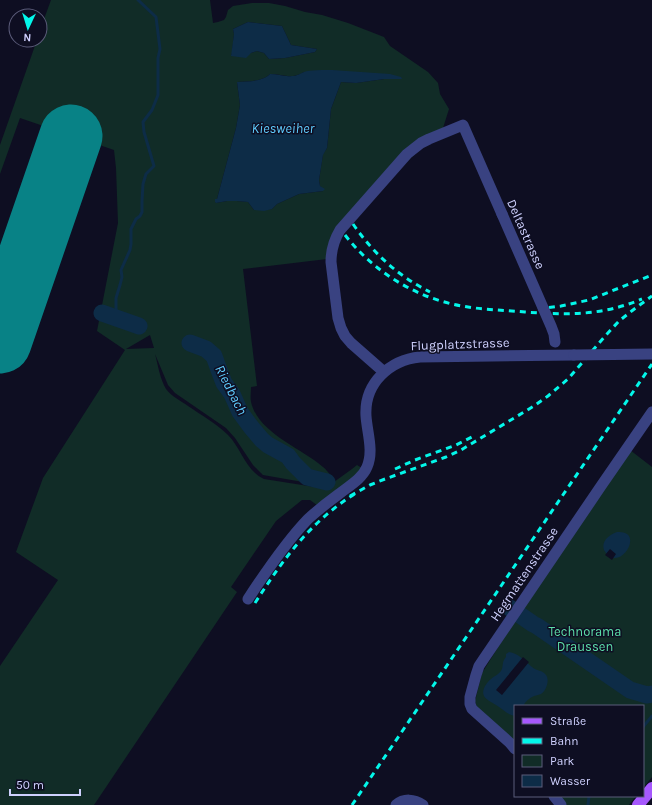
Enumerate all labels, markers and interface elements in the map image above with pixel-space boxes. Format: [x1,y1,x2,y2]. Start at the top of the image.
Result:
north arrow [8,8,48,48]
text: N [23,31,32,44]
water label: Kiesweiher [252,120,316,137]
street label: Deltastrasse [504,197,548,272]
street label: Flugplatzstrasse [410,335,510,353]
water label: Riedbach [211,362,251,418]
street label: Hegmattenstrasse [487,524,561,624]
park label: Technorama Draussen [549,624,621,654]
legend [514,705,644,797]
text: Straße [550,714,586,728]
text: Bahn [550,734,579,748]
text: Park [550,754,575,768]
scale bar [10,771,80,797]
text: Wasser [550,774,591,788]
text: 50 m [16,778,44,792]

